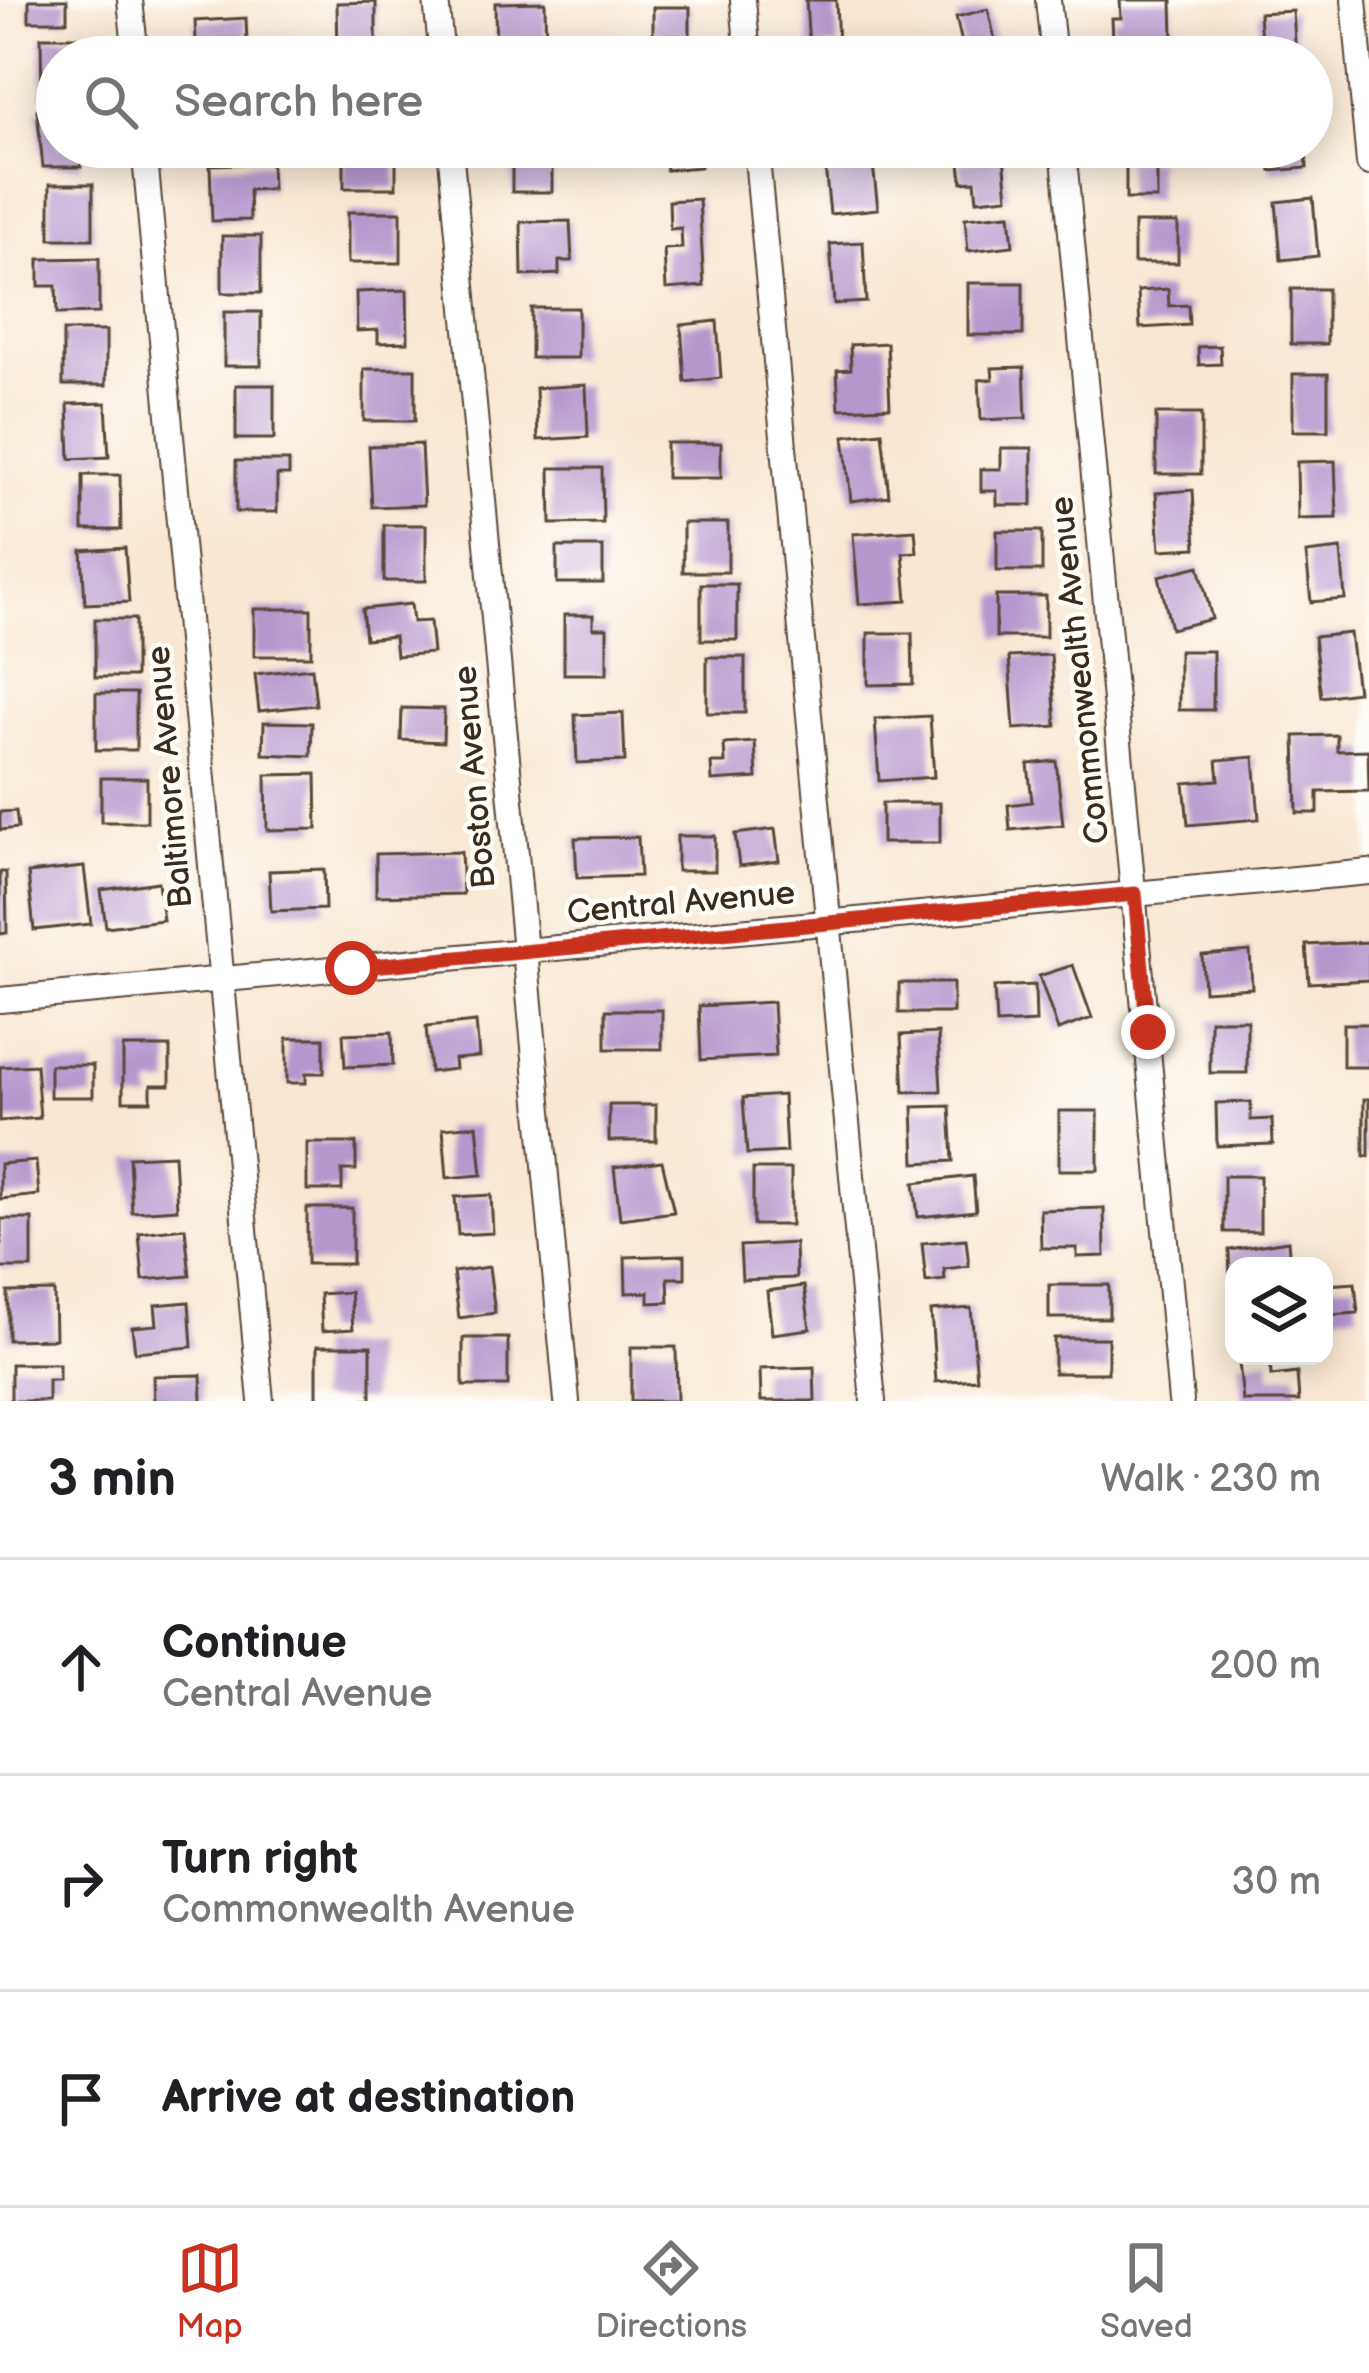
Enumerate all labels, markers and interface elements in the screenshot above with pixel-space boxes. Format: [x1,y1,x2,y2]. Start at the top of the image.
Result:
search box [36,36,1333,168]
icon: search [78,69,144,135]
text: Search here [174,75,423,130]
street label: Commonwealth Avenue [1042,494,1118,846]
street label: Baltimore Avenue [139,644,201,910]
street label: Boston Avenue [445,664,505,890]
street label: Central Avenue [565,873,797,933]
route start [325,941,379,995]
route end [1121,1005,1175,1059]
map controls [1225,1257,1333,1365]
button: layers [1225,1257,1333,1365]
text: 3 min [48,1449,176,1510]
text: Walk · 230 m [1100,1456,1321,1503]
text: Continue [162,1616,347,1671]
icon: ahead [48,1634,114,1700]
text: 200 m [1209,1643,1321,1690]
text: Central Avenue [162,1671,432,1718]
text: Turn right [162,1832,358,1887]
icon: right [48,1850,114,1916]
text: 30 m [1231,1859,1321,1906]
text: Commonwealth Avenue [162,1887,575,1934]
icon: arrive [48,2066,114,2132]
text: Arrive at destination [162,2071,575,2126]
tab: Map [176,2235,243,2347]
tab: Directions [595,2235,747,2347]
tab: Saved [1100,2235,1193,2347]

